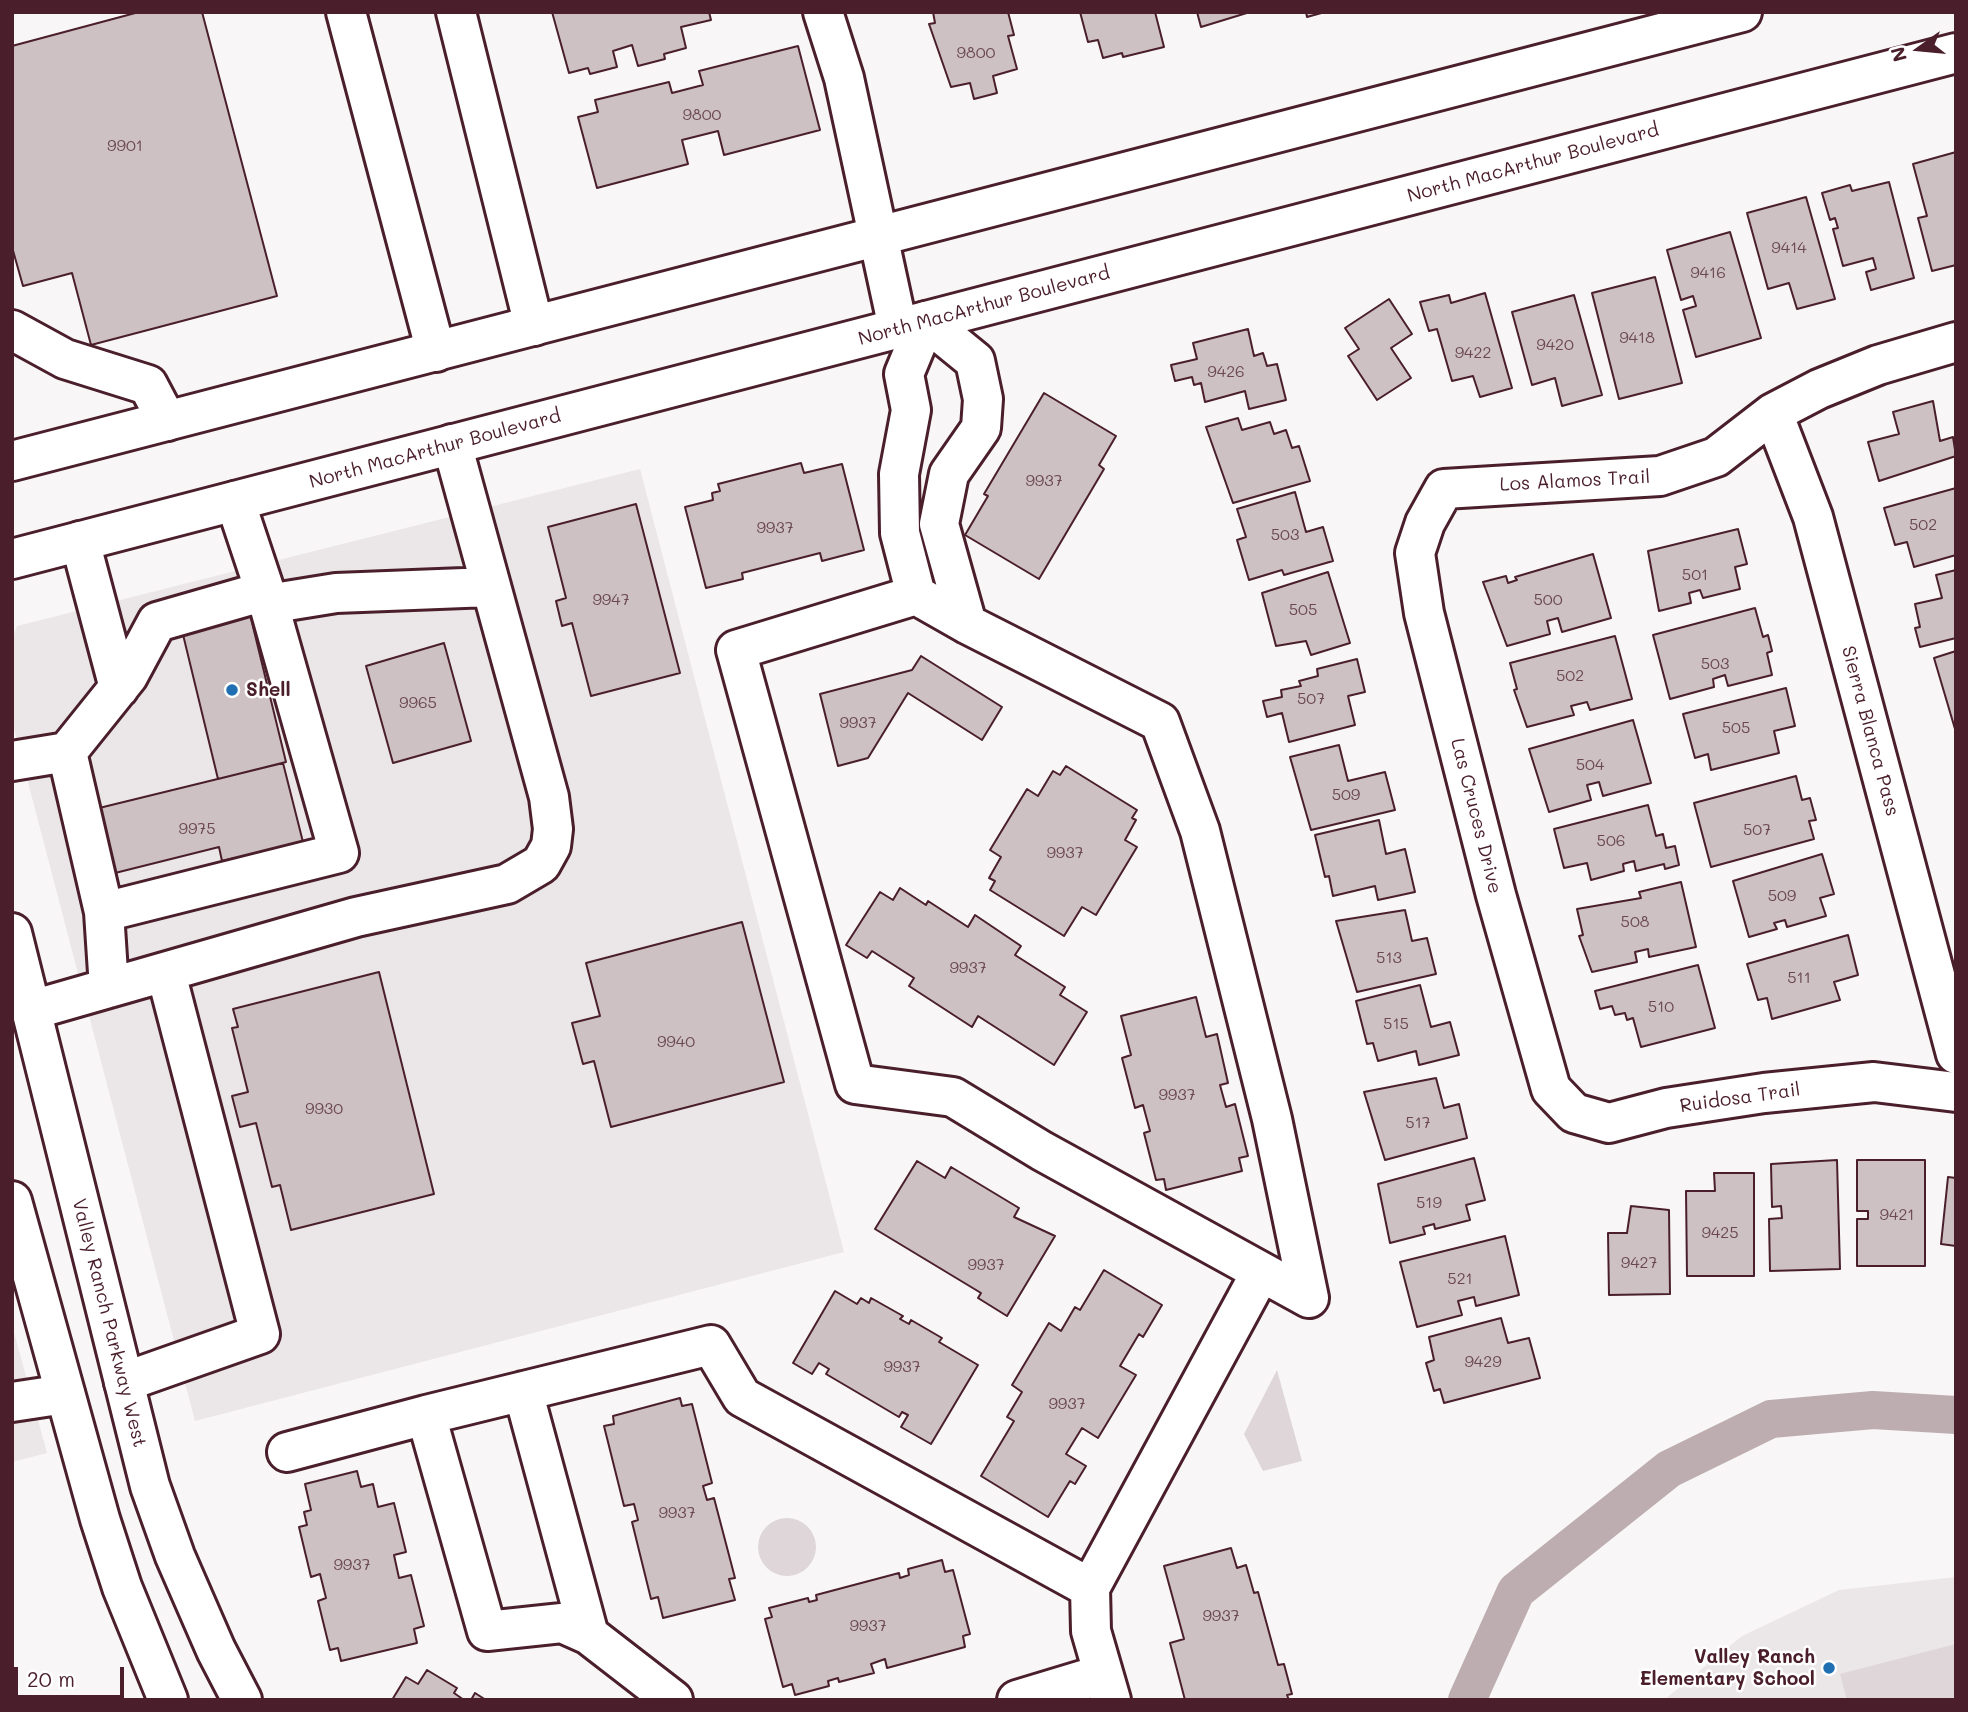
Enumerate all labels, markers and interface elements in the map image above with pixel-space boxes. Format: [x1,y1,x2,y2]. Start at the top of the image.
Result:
north arrow [1884,14,1954,84]
house number: 9800 [957,43,995,63]
text: N [1884,44,1912,65]
house number: 9800 [683,105,721,125]
street label: North MacArthur Boulevard [1405,118,1661,208]
house number: 9901 [107,136,143,156]
house number: 9414 [1771,238,1807,258]
street label: North MacArthur Boulevard [856,261,1112,351]
house number: 9416 [1690,263,1726,283]
house number: 9418 [1619,328,1655,348]
house number: 9420 [1536,335,1574,355]
house number: 9422 [1455,343,1491,363]
house number: 9426 [1207,362,1245,382]
street label: North MacArthur Boulevard [307,404,563,494]
street label: Los Alamos Trail [1499,466,1651,496]
house number: 9937 [1025,471,1063,491]
house number: 502 [1909,515,1937,535]
house number: 9937 [756,518,794,538]
house number: 503 [1271,525,1299,545]
house number: 501 [1682,565,1708,585]
house number: 9947 [592,590,630,610]
house number: 500 [1533,590,1563,610]
house number: 505 [1289,600,1317,620]
street label: Sierra Blanca Pass [1836,643,1904,819]
house number: 503 [1701,654,1729,674]
house number: 502 [1556,666,1584,686]
place label: Shell [246,679,291,701]
marker: Shell [224,682,240,698]
house number: 507 [1297,689,1325,709]
house number: 9965 [399,693,437,713]
house number: 9937 [839,713,877,733]
house number: 505 [1722,718,1750,738]
street label: Las Cruces Drive [1446,736,1506,896]
house number: 504 [1576,755,1604,775]
house number: 509 [1332,785,1360,805]
house number: 9975 [178,819,216,839]
house number: 507 [1743,820,1771,840]
house number: 506 [1597,831,1625,851]
house number: 9937 [1046,843,1084,863]
house number: 509 [1768,886,1796,906]
house number: 508 [1621,912,1649,932]
house number: 513 [1376,948,1402,968]
house number: 9937 [949,958,987,978]
house number: 511 [1787,968,1811,988]
house number: 510 [1648,997,1674,1017]
house number: 515 [1383,1014,1409,1034]
house number: 9940 [657,1032,695,1052]
street label: Ruidosa Trail [1678,1078,1802,1118]
house number: 9937 [1158,1085,1196,1105]
house number: 9930 [305,1099,343,1119]
house number: 517 [1405,1113,1431,1133]
house number: 519 [1416,1193,1442,1213]
street label: Valley Ranch Parkway West [67,1196,151,1450]
house number: 9421 [1880,1205,1914,1225]
house number: 9425 [1701,1223,1739,1243]
house number: 9427 [1621,1253,1657,1273]
house number: 9937 [967,1255,1005,1275]
house number: 521 [1447,1269,1473,1289]
house number: 9429 [1464,1352,1502,1372]
house number: 9937 [883,1357,921,1377]
house number: 9937 [1048,1394,1086,1414]
house number: 9937 [658,1503,696,1523]
house number: 9937 [333,1555,371,1575]
house number: 9937 [1202,1606,1240,1626]
house number: 9937 [849,1616,887,1636]
place label: Valley Ranch Elementary School [1639,1646,1815,1690]
scale bar [18,1652,128,1696]
marker: Valley Ranch Elementary School [1821,1660,1837,1676]
text: 20 m [27,1665,75,1692]

